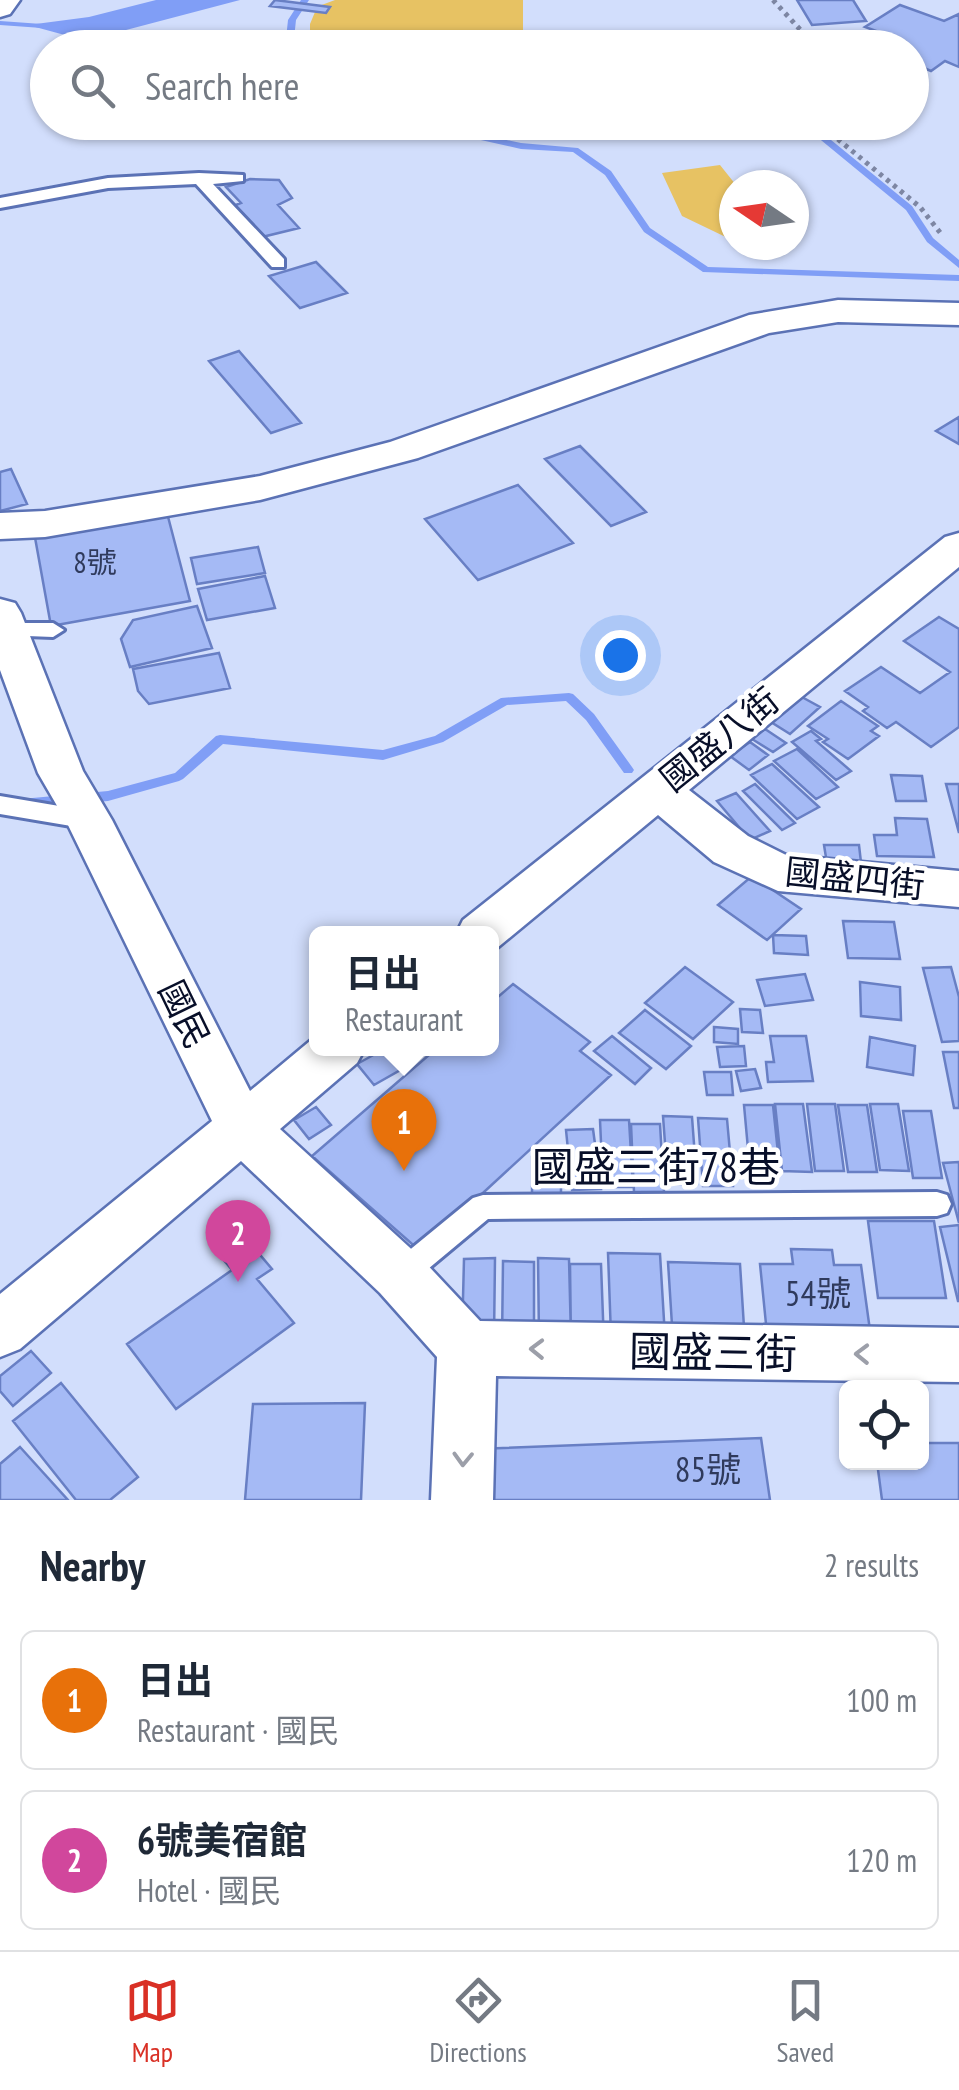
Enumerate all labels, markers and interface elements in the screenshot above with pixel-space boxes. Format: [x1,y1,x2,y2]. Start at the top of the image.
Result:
search box [30,30,929,140]
icon: search [65,58,120,113]
text: Search here [145,61,299,110]
north arrow [719,170,809,260]
house number: 8號 [73,542,117,581]
your location [595,630,646,681]
street label: 國盛八街 [650,677,788,801]
street label: 國盛四街 [783,848,927,908]
popup [309,926,499,1056]
text: 日出 [345,948,421,997]
street label: 國民 [149,972,221,1056]
text: Restaurant [345,998,463,1040]
pin: 1 [372,1088,436,1171]
street label: 國盛三街78巷 [532,1139,780,1194]
pin: 2 [206,1200,270,1282]
house number: 54號 [785,1270,851,1316]
street label: 國盛三街 [629,1323,797,1381]
one-way arrow [528,1339,544,1360]
one-way arrow [853,1343,868,1365]
map controls [839,1380,929,1470]
button: locate [839,1380,929,1470]
house number: 85號 [675,1446,741,1492]
one-way arrow [453,1452,474,1468]
text: Nearby [40,1538,145,1593]
text: 2 results [824,1544,919,1586]
text: 日出 [137,1655,213,1704]
text: 1 [67,1679,82,1721]
text: 100 m [846,1679,917,1721]
text: Restaurant · 國民 [137,1709,339,1751]
text: 6號美宿館 [137,1815,307,1864]
text: 2 [67,1839,82,1881]
text: 120 m [846,1839,917,1881]
text: Hotel · 國民 [137,1869,282,1911]
tab: Map [125,1973,180,2070]
tab: Directions [429,1973,527,2070]
tab: Saved [776,1973,834,2070]

